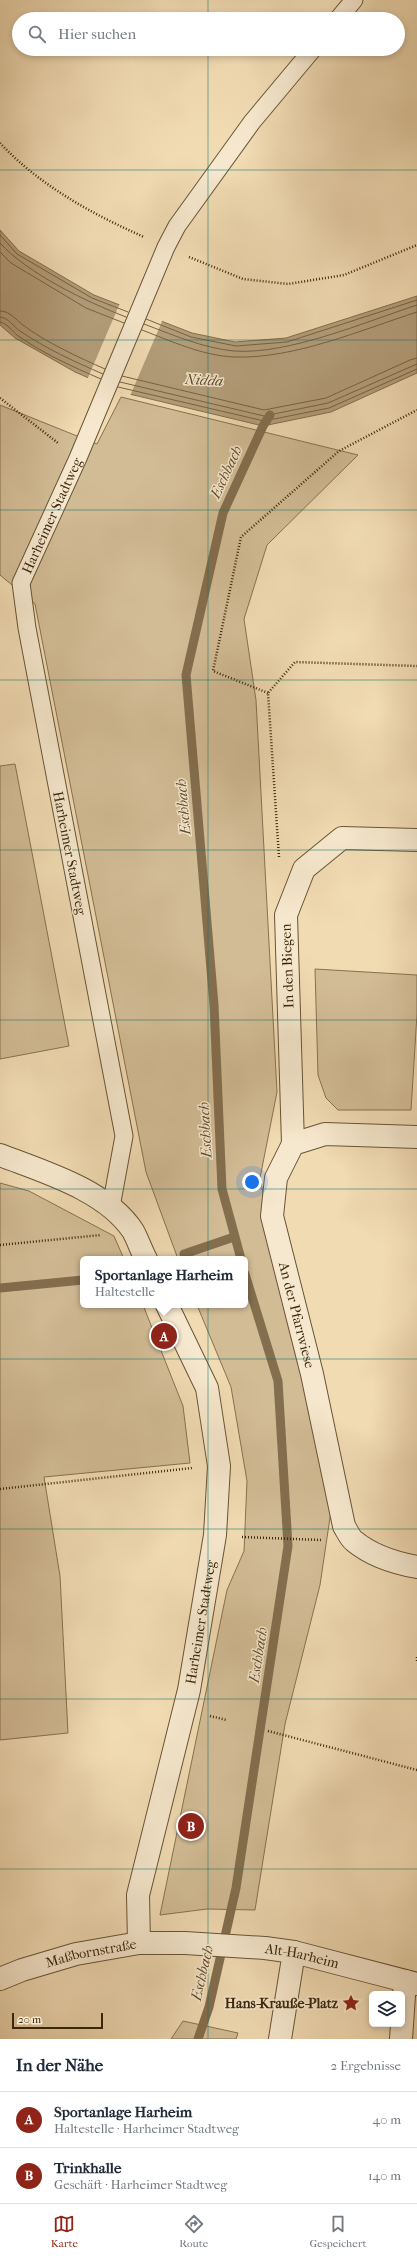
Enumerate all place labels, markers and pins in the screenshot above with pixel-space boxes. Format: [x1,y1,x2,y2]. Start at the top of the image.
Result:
pin: A [151,1321,177,1351]
pin: B [178,1811,204,1841]
place icon: Hans-Krauße-Platz [341,1993,361,2013]
place label: Hans-Krauße-Platz [225,1995,339,2012]

